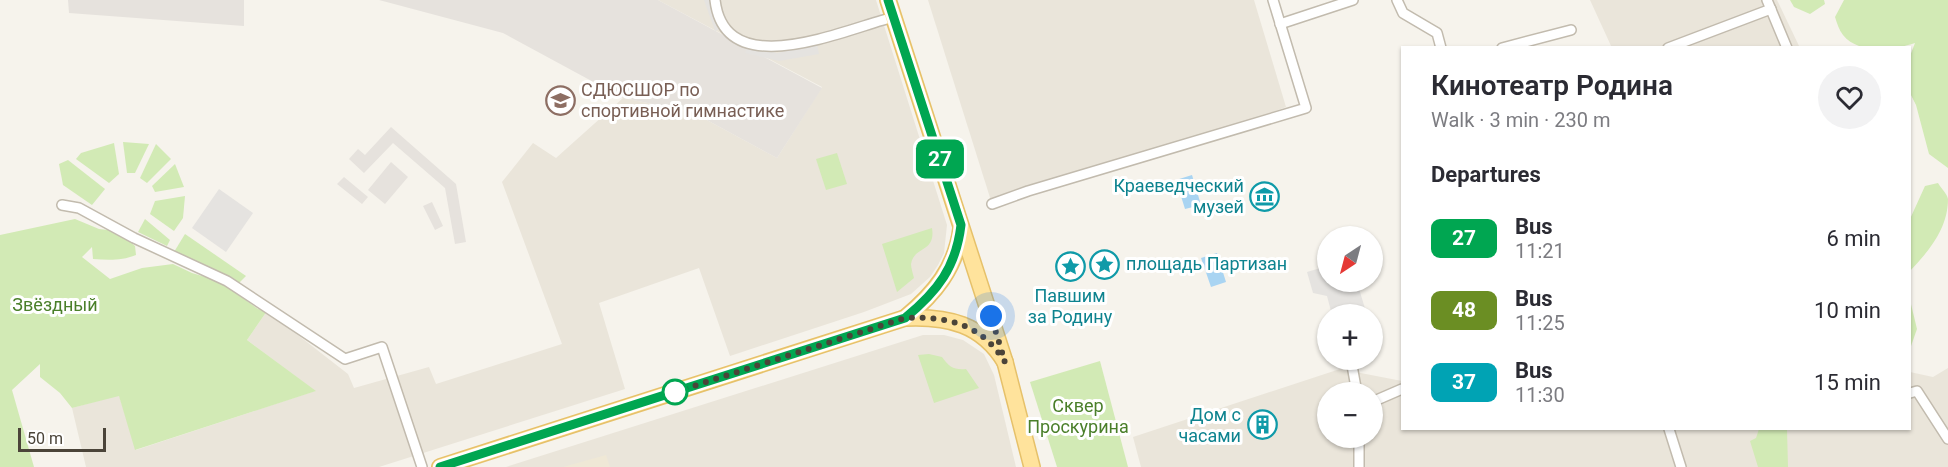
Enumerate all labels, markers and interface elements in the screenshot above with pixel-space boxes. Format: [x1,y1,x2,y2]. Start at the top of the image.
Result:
button: heart [1818,66,1881,129]
text: Кинотеатр Родина [1431,69,1673,102]
place label: СДЮСШОР по спортивной гимнастике [581,79,784,121]
school or university icon: СДЮСШОР по спортивной гимнастике [544,84,576,116]
text: Walk · 3 min · 230 m [1431,108,1610,132]
line badge: 27 [913,140,967,178]
text: 27 [928,147,952,171]
text: Departures [1431,162,1541,187]
place label: Краеведческий музей [1113,175,1244,217]
museum icon: Краеведческий музей [1249,180,1281,212]
text: Bus [1515,214,1553,239]
north arrow [1317,226,1383,292]
map controls [1317,226,1383,448]
text: 27 [1452,226,1476,250]
text: 6 min [1826,226,1881,251]
text: 11:21 [1515,239,1565,263]
place icon: площадь Партизан [1089,248,1121,280]
place icon: Павшим за Родину [1054,251,1086,283]
place label: площадь Партизан [1126,253,1287,274]
place label: Павшим за Родину [1028,285,1113,327]
text: Bus [1515,286,1553,311]
park label: Звёздный [12,294,98,315]
text: 48 [1452,298,1476,322]
text: 10 min [1814,298,1881,323]
your location [976,301,1006,331]
button: + [1317,304,1383,370]
text: 11:25 [1515,311,1565,335]
text: Bus [1515,358,1553,383]
text: 37 [1452,370,1476,394]
text: 15 min [1814,370,1881,395]
unlabelled marker [662,379,688,405]
button: − [1317,382,1383,448]
text: 11:30 [1515,383,1565,407]
park label: Сквер Проскурина [1027,395,1129,437]
place label: Дом с часами [1178,404,1241,446]
building icon: Дом с часами [1246,409,1278,441]
scale bar [18,425,106,452]
text: 50 m [27,429,63,448]

